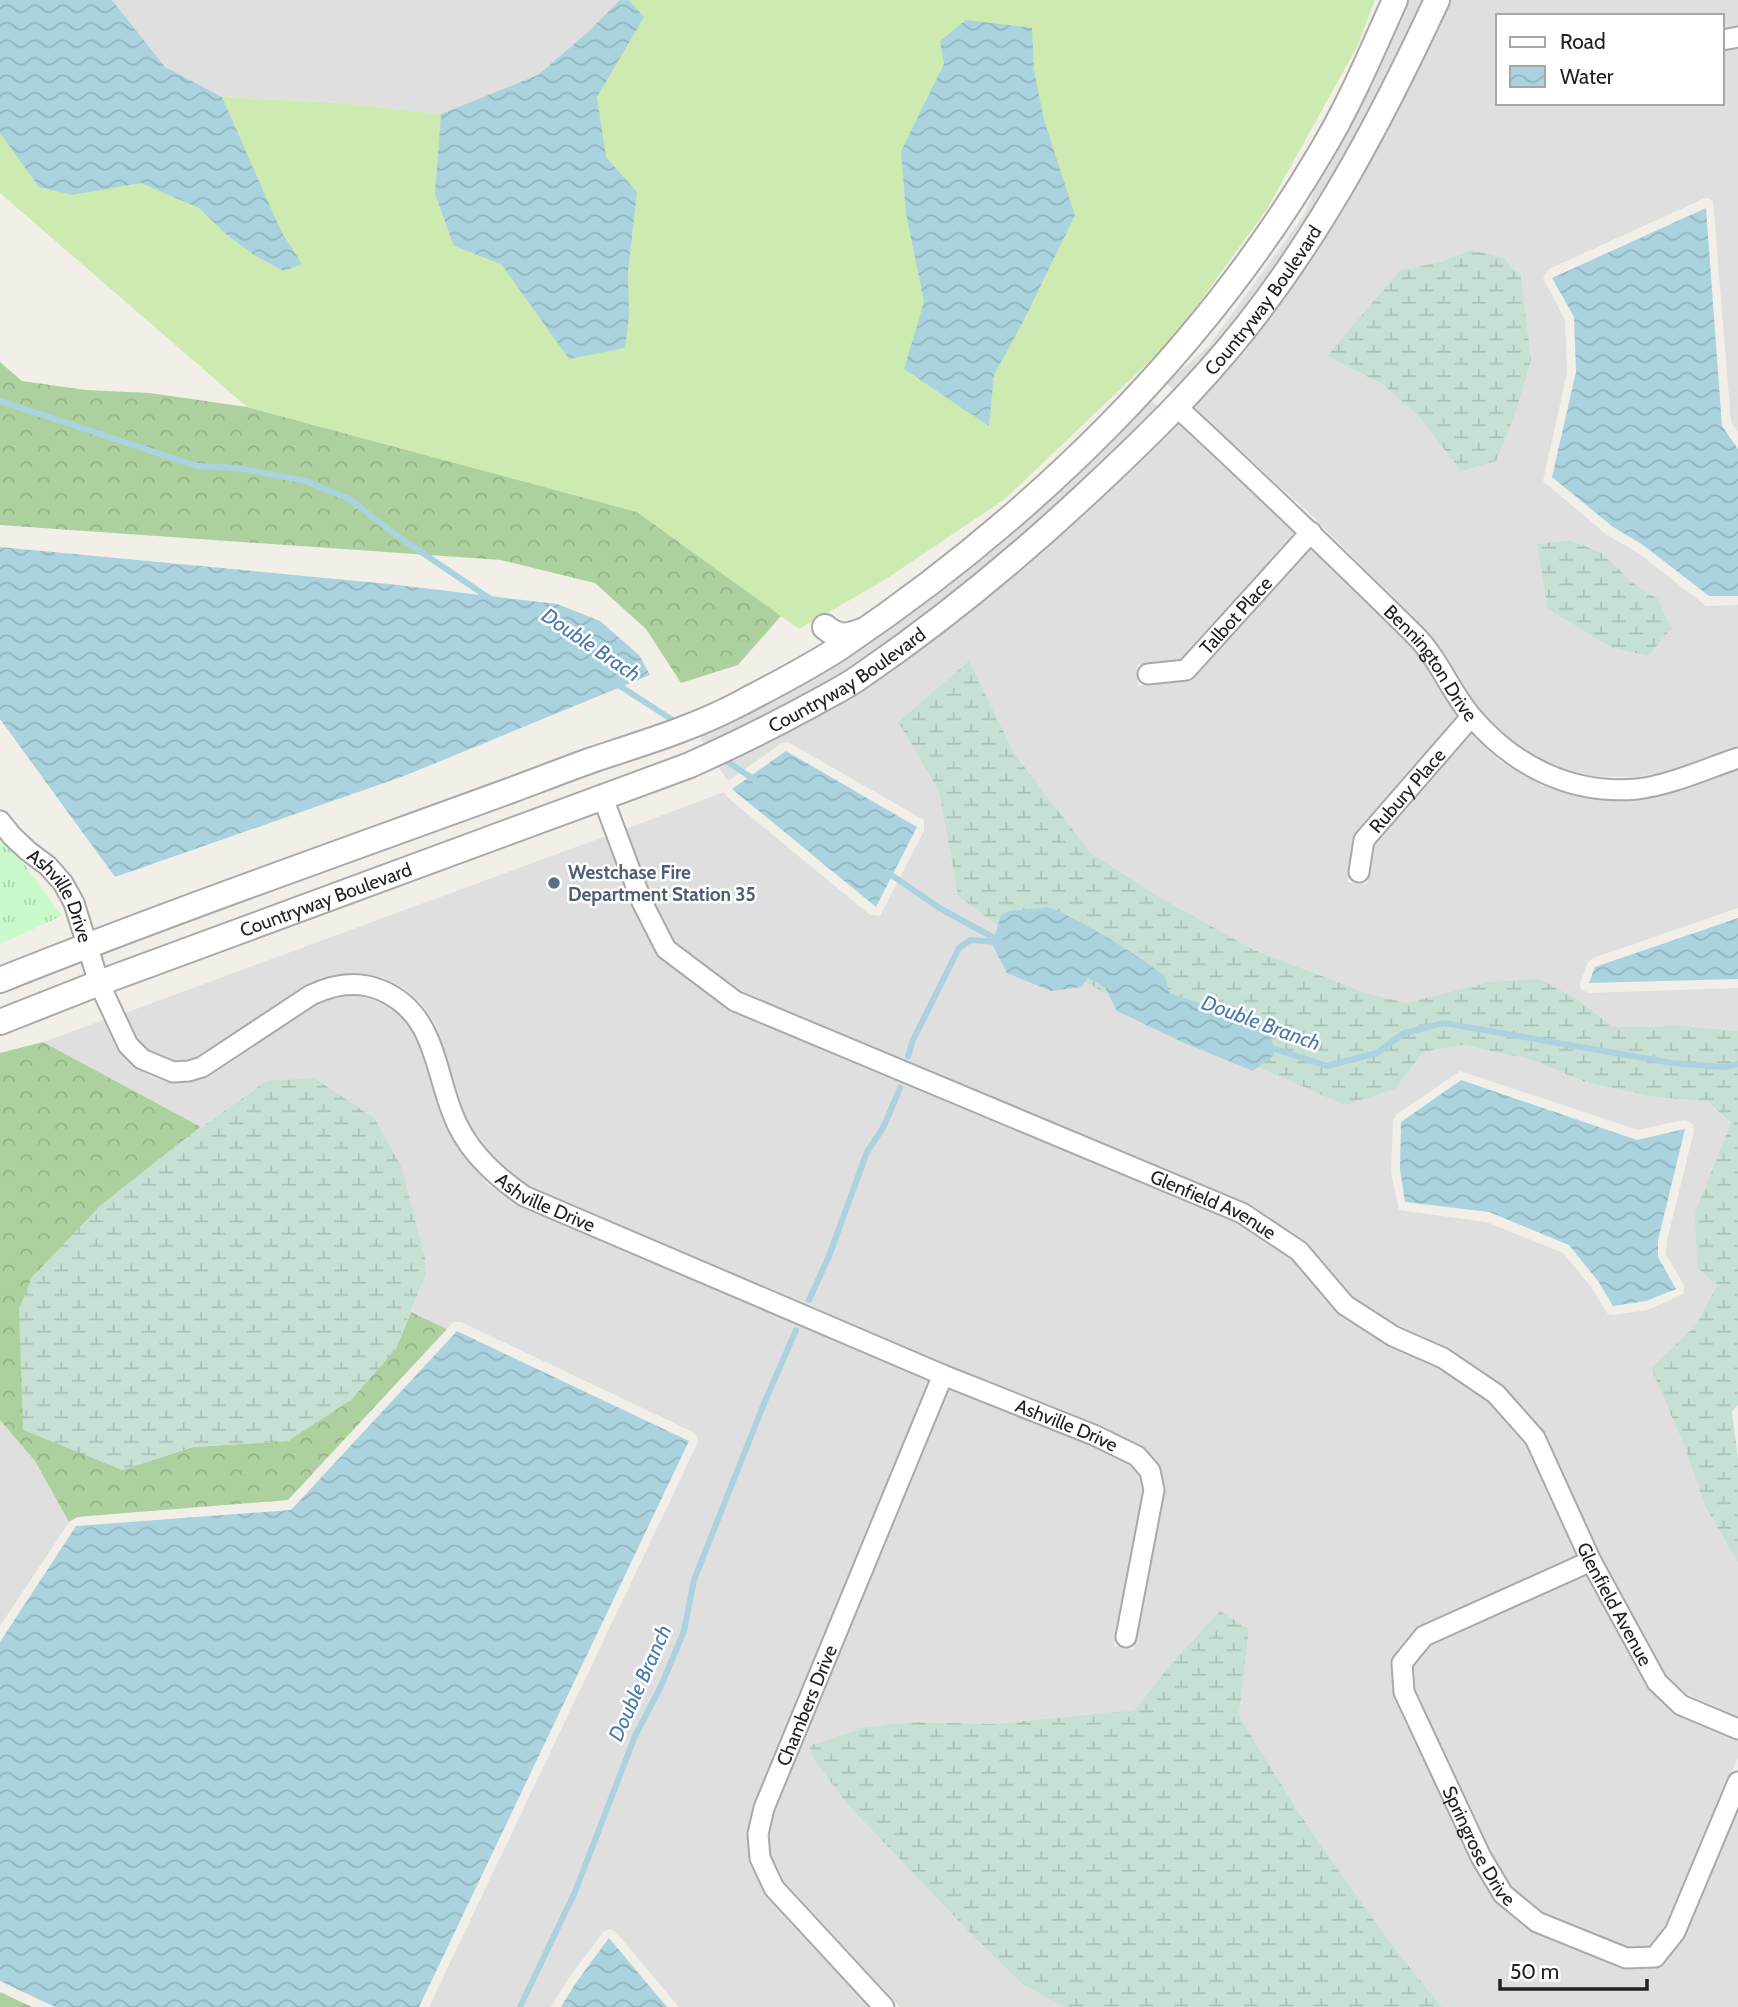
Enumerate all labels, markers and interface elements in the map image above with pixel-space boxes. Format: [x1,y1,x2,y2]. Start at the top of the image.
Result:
legend [1496,14,1724,105]
text: Road [1560,29,1606,54]
text: Water [1560,64,1614,89]
street label: Countryway Boulevard [1200,221,1326,380]
street label: Talbot Place [1195,572,1277,659]
street label: Bennington Drive [1379,600,1482,726]
water label: Double Brach [537,602,645,687]
street label: Countryway Boulevard [764,623,930,738]
street label: Rubury Place [1365,744,1451,838]
street label: Ashville Drive [23,844,97,946]
street label: Countryway Boulevard [237,858,415,942]
place label: Westchase Fire Department Station 35 [568,861,756,906]
marker: Westchase Fire Department Station 35 [546,875,562,891]
water label: Double Branch [1198,989,1324,1056]
street label: Glenfield Avenue [1147,1165,1280,1245]
street label: Ashville Drive [491,1168,599,1237]
street label: Ashville Drive [1012,1394,1122,1457]
street label: Glenfield Avenue [1572,1539,1657,1670]
water label: Double Branch [603,1621,676,1745]
street label: Chambers Drive [772,1641,842,1770]
street label: Springrose Drive [1437,1782,1520,1911]
scale bar [1500,1948,1647,1992]
text: 50 m [1510,1959,1559,1984]

